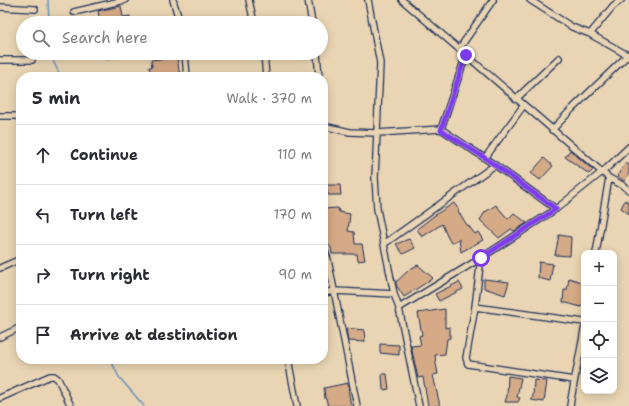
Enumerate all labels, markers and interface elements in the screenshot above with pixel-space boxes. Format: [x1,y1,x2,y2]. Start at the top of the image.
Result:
search box [16,16,328,60]
icon: search [30,27,52,49]
text: Search here [62,28,148,48]
route end [457,46,475,64]
text: 5 min [32,87,80,109]
text: Walk · 370 m [227,90,312,107]
icon: ahead [32,144,54,166]
text: Continue [70,145,138,165]
text: 110 m [277,146,312,163]
icon: left [32,204,54,226]
text: Turn left [70,205,138,225]
text: 170 m [274,206,312,223]
route start [472,249,490,267]
map controls [581,250,617,394]
button: + [581,250,617,286]
icon: right [32,264,54,286]
text: Turn right [70,265,150,285]
text: 90 m [278,266,312,283]
button: − [581,286,617,322]
button: locate [581,322,617,358]
icon: arrive [32,324,54,346]
text: Arrive at destination [70,325,238,345]
button: layers [581,358,617,394]

